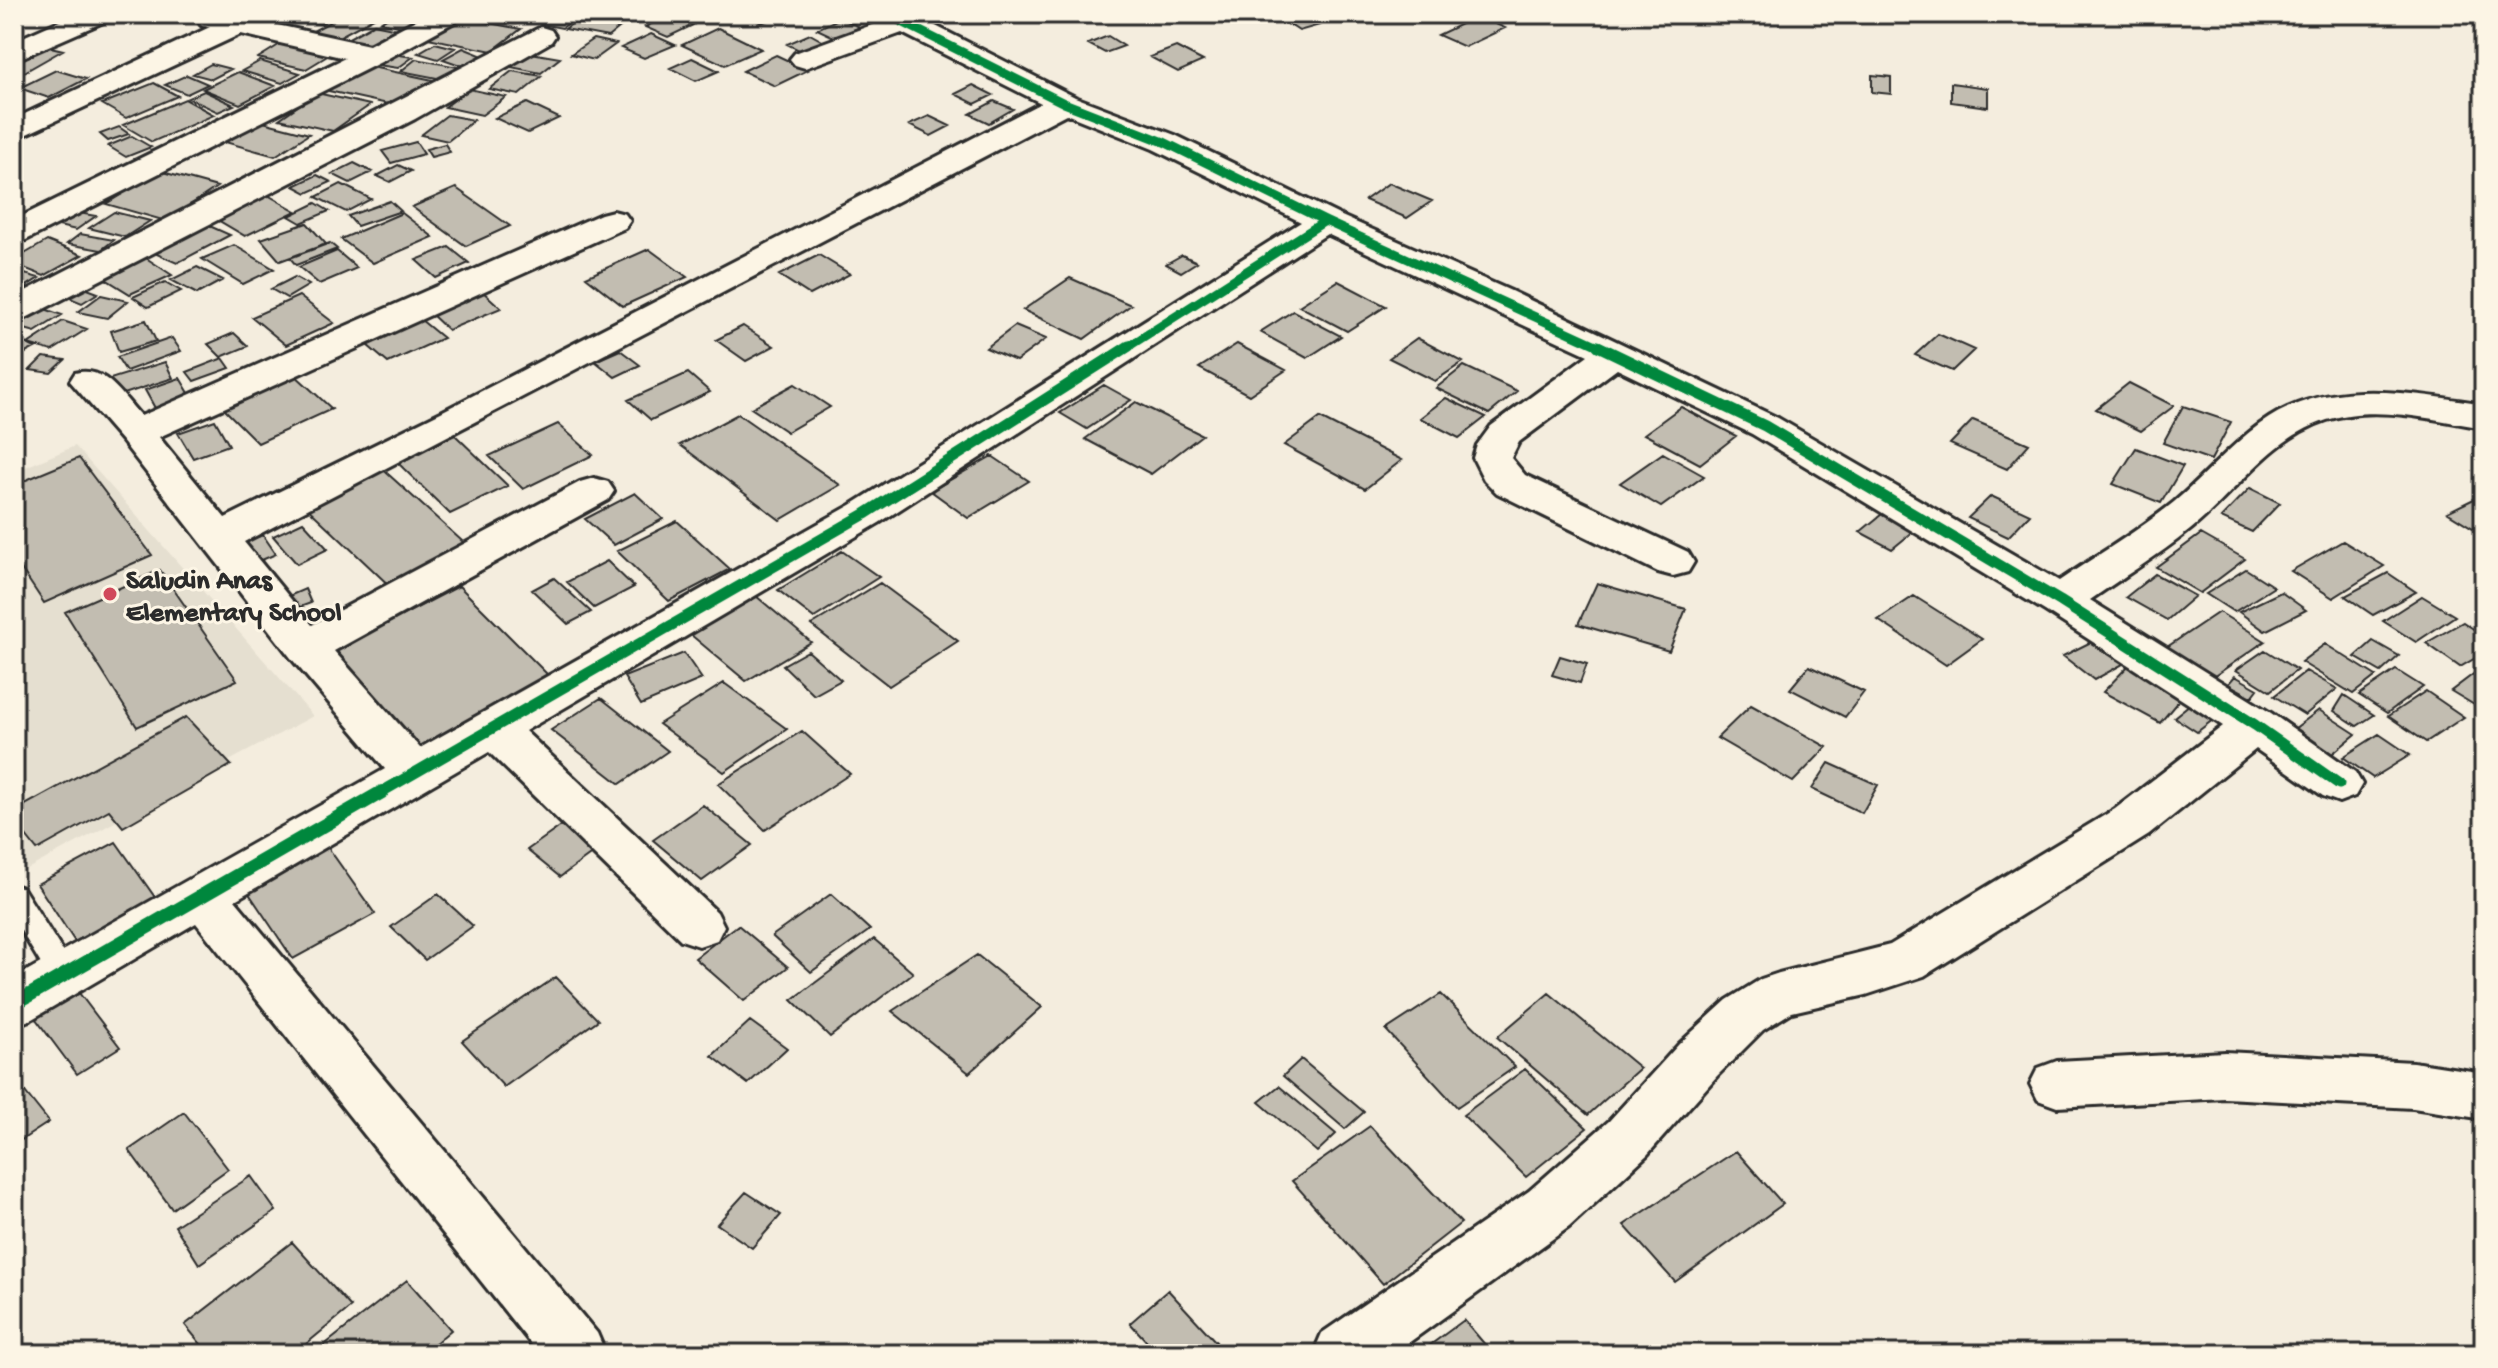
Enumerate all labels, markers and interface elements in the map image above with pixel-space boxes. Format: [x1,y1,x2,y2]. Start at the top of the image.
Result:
place label: Saludin Anas Elementary School [126,566,342,631]
marker: Saludin Anas Elementary School [101,585,119,603]

